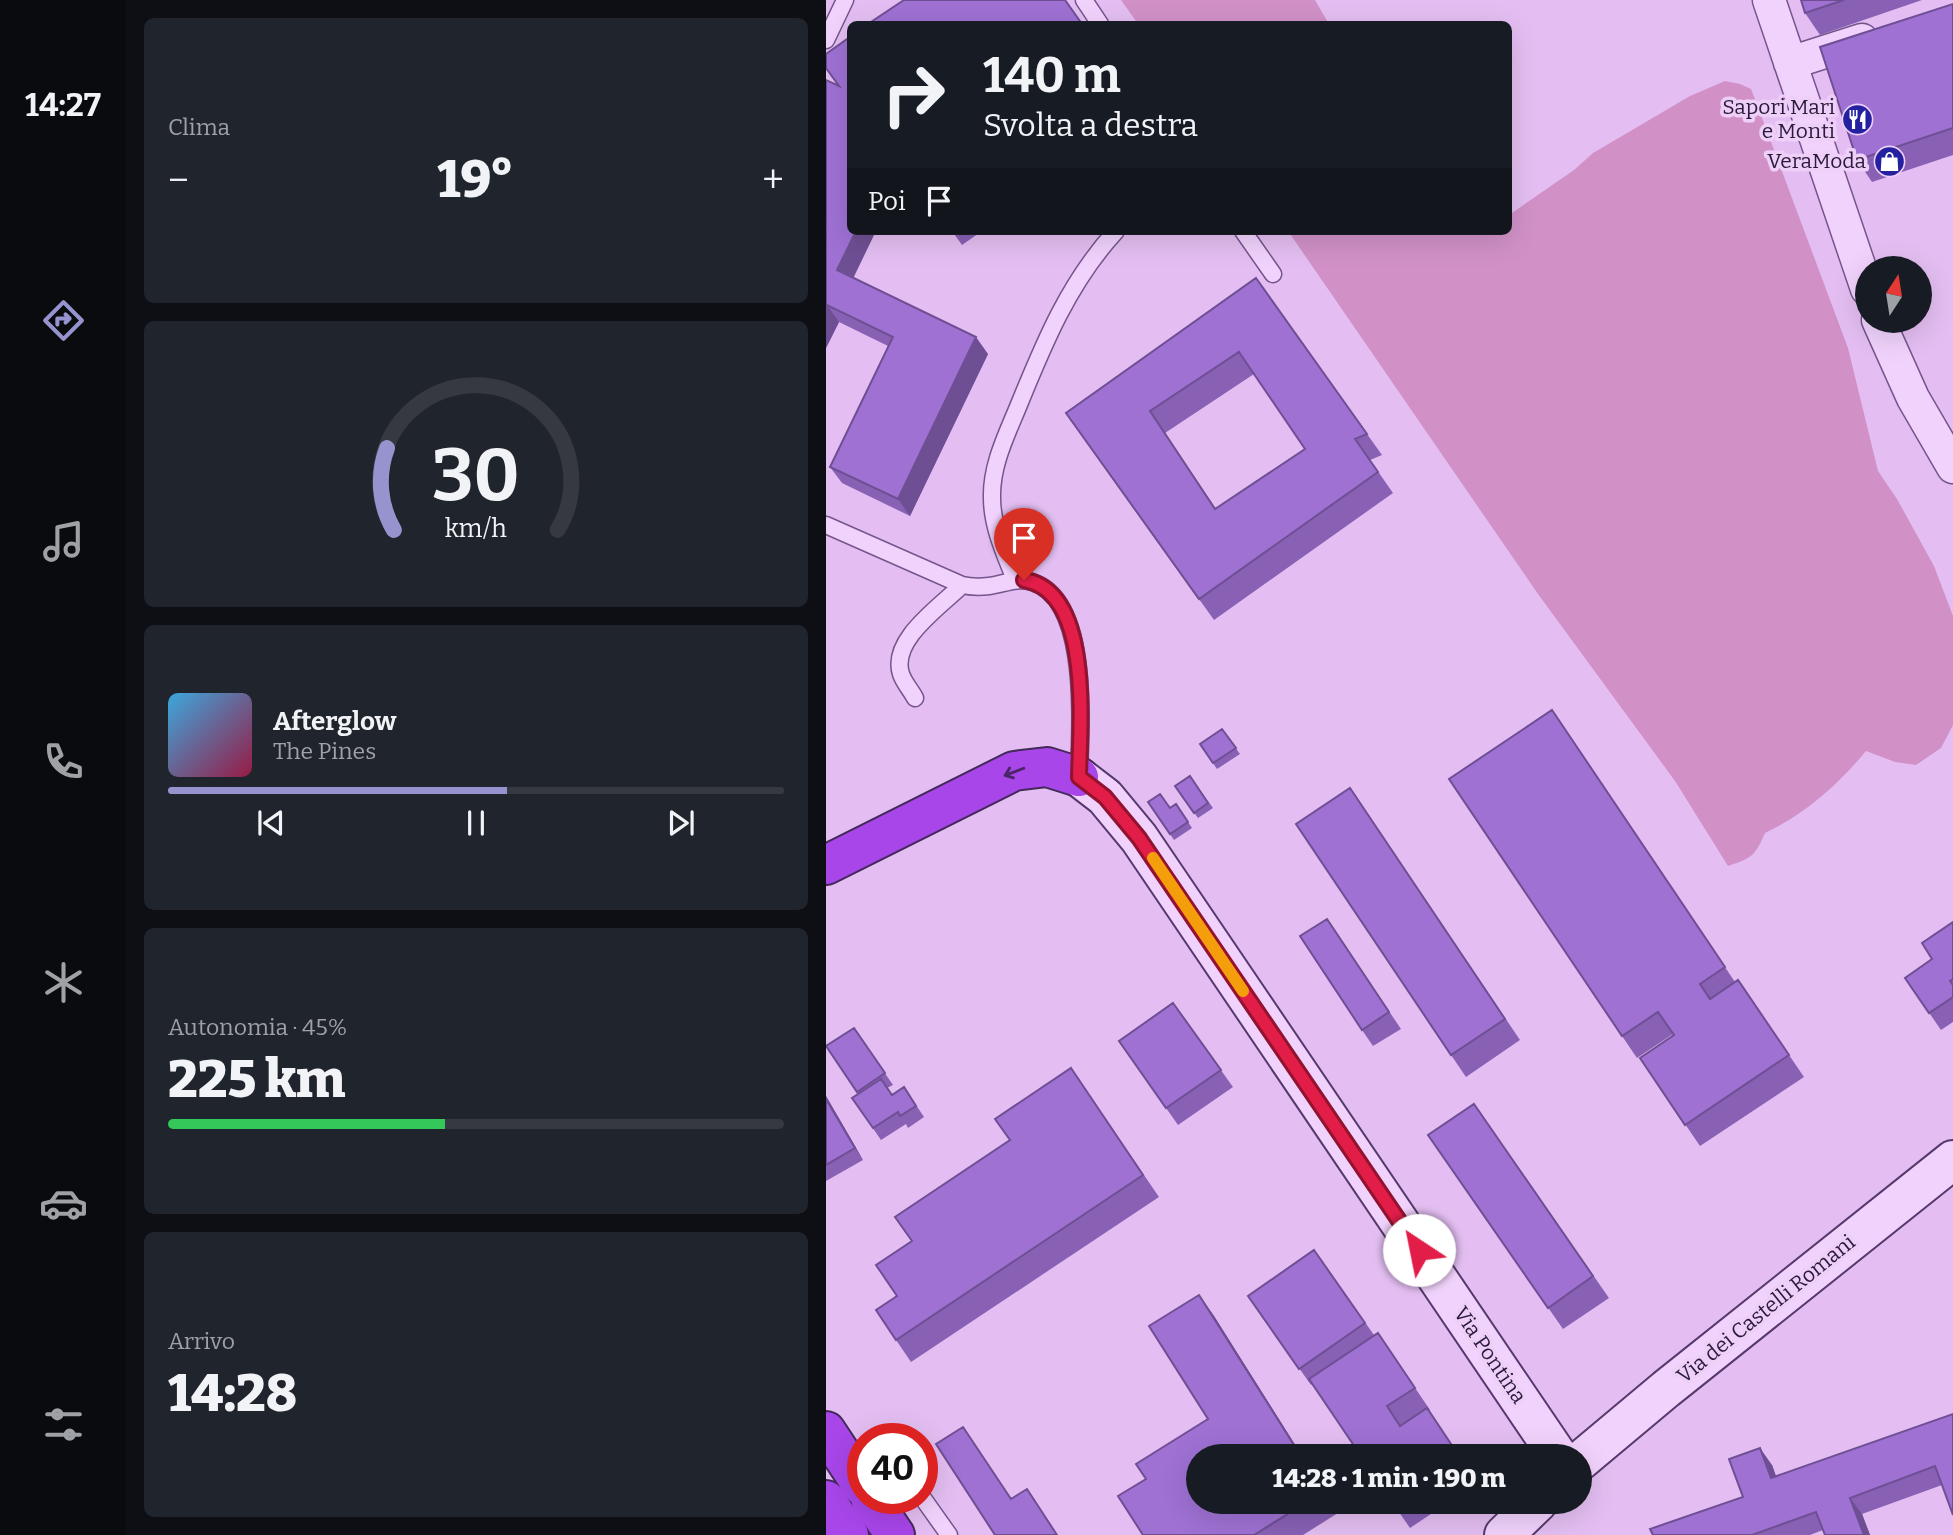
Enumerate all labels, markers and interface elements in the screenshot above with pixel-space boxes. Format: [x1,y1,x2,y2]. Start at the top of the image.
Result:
text: 140 m [983,46,1121,105]
icon: right [868,49,959,140]
text: 14:27 [25,86,101,124]
place label: Sapori Mari e Monti [1722,94,1835,144]
restaurant icon: Sapori Mari e Monti [1841,102,1875,136]
text: Svolta a destra [983,106,1198,144]
text: Clima [168,113,230,141]
shop icon: VeraModa [1872,144,1906,178]
text: 19° [437,148,514,211]
place label: VeraModa [1767,148,1867,174]
text: − [168,157,189,203]
text: + [762,157,784,203]
icon: arrive [920,182,958,220]
text: Poi [868,186,906,217]
north arrow [1855,256,1932,332]
map controls [1855,256,1932,333]
icon: directions [39,296,88,345]
text: 30 [432,433,520,520]
pin [994,508,1054,580]
text: km/h [445,514,507,544]
icon: music [39,517,88,566]
icon: arrive [1005,519,1043,557]
text: Afterglow [273,706,396,737]
icon: phone [39,737,88,786]
text: The Pines [273,737,376,765]
one-way arrow [1003,767,1025,780]
icon: previous [252,804,290,842]
icon: pause [457,804,495,842]
icon: next [662,804,700,842]
icon: climate [39,958,88,1007]
text: Autonomia · 45% [168,1013,347,1041]
text: 225 km [168,1048,346,1111]
icon: car [39,1179,88,1228]
position arrow [1382,1213,1456,1287]
street label: Via dei Castelli Romani [1671,1229,1861,1389]
street label: Via Pontina [1448,1302,1532,1409]
text: Arrivo [168,1327,235,1355]
text: 14:28 [168,1362,297,1425]
icon: filters [39,1400,88,1449]
speed limit sign: 40 [847,1423,938,1514]
text: 14:28 · 1 min · 190 m [1272,1463,1506,1494]

